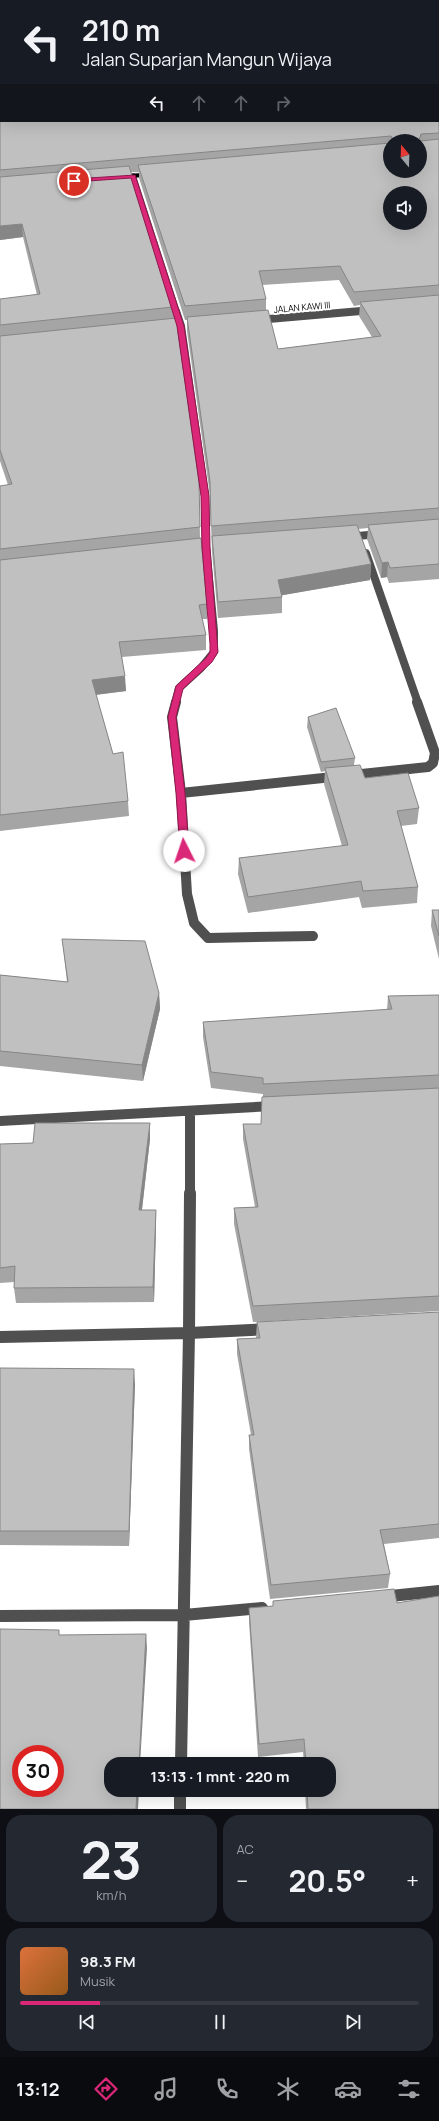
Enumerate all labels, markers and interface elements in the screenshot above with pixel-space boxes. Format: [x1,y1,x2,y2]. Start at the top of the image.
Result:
text: 210 m [82,11,160,49]
icon: left [16,16,68,68]
text: Jalan Suparjan Mangun Wijaya [82,47,332,71]
icon: left [146,92,168,114]
icon: ahead [188,92,210,114]
icon: ahead [230,92,252,114]
icon: right [272,92,294,114]
north arrow [383,134,427,178]
map controls [383,134,427,230]
pin [57,164,91,198]
icon: arrive [63,170,85,192]
button: sound [383,186,427,230]
street label: JALAN KAWI III [273,298,331,316]
position arrow [163,830,205,872]
speed limit sign: 30 [12,1745,64,1797]
text: 13:13 · 1 mnt · 220 m [151,1766,289,1787]
text: 23 [81,1824,142,1895]
text: AC [237,1840,254,1858]
text: 20.5° [288,1860,366,1901]
text: − [237,1866,248,1896]
text: + [406,1866,419,1896]
text: km/h [96,1886,126,1904]
text: 98.3 FM [80,1951,135,1972]
text: Musik [80,1972,115,1990]
icon: previous [76,2011,98,2033]
icon: pause [209,2011,231,2033]
icon: next [342,2011,364,2033]
icon: directions [92,2075,120,2103]
icon: music [152,2075,180,2103]
icon: phone [213,2075,241,2103]
icon: climate [274,2075,302,2103]
icon: car [334,2075,362,2103]
icon: filters [395,2075,423,2103]
text: 13:12 [16,2077,59,2101]

